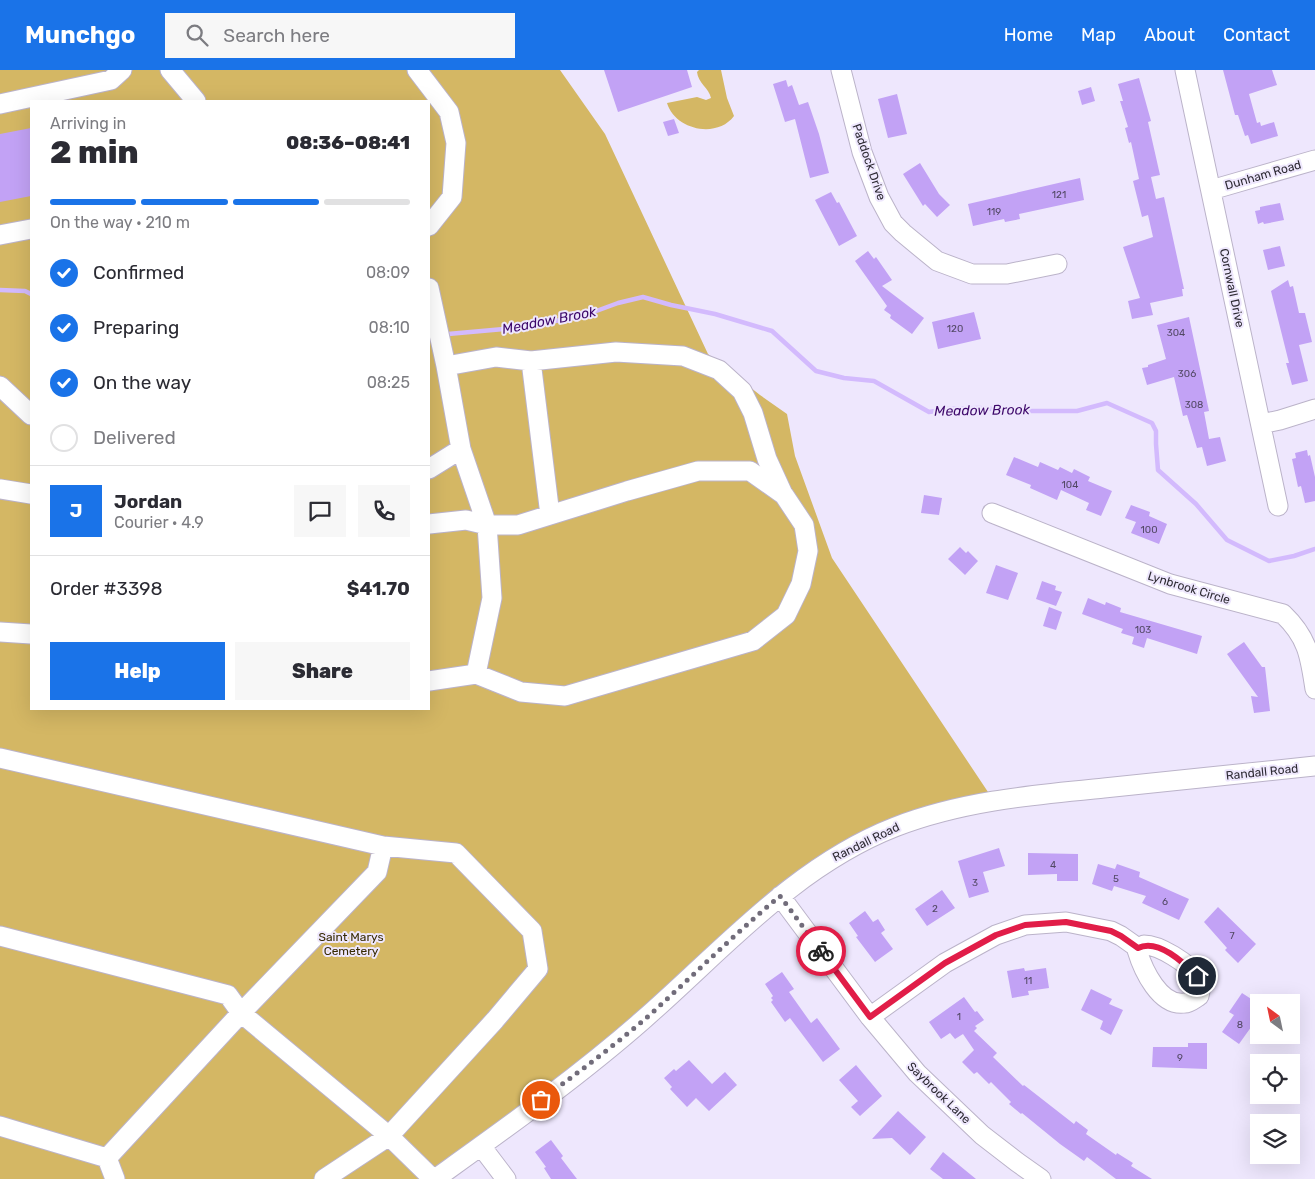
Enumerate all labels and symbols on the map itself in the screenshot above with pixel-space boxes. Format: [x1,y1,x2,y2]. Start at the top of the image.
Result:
street label: Paddock Drive [849,122,889,202]
street label: Dunham Road [1223,157,1303,193]
house number: 121 [1052,189,1066,201]
house number: 119 [987,206,1001,218]
street label: Cornwall Drive [1217,247,1247,329]
water label: Meadow Brook [501,303,598,338]
house number: 120 [947,323,963,335]
house number: 304 [1167,327,1185,339]
house number: 306 [1178,368,1196,380]
house number: 308 [1185,399,1203,411]
water label: Meadow Brook [934,401,1031,420]
house number: 104 [1062,479,1078,491]
house number: 100 [1141,524,1157,536]
street label: Lynbrook Circle [1146,569,1232,607]
house number: 103 [1135,624,1151,636]
street label: Randall Road [1225,761,1299,783]
street label: Randall Road [830,820,902,864]
house number: 4 [1050,859,1056,871]
house number: 5 [1113,873,1119,885]
house number: 3 [972,877,978,889]
house number: 6 [1162,896,1168,908]
house number: 2 [932,903,938,915]
courier [796,926,846,976]
park label: Saint Marys Cemetery [318,930,384,958]
house number: 7 [1229,930,1235,942]
pin [1176,955,1218,997]
house number: 11 [1024,975,1032,987]
north arrow [1250,994,1300,1044]
house number: 1 [957,1011,961,1023]
house number: 8 [1237,1019,1243,1031]
house number: 9 [1177,1052,1183,1064]
street label: Saybrook Lane [905,1059,974,1127]
pin [520,1079,562,1121]

